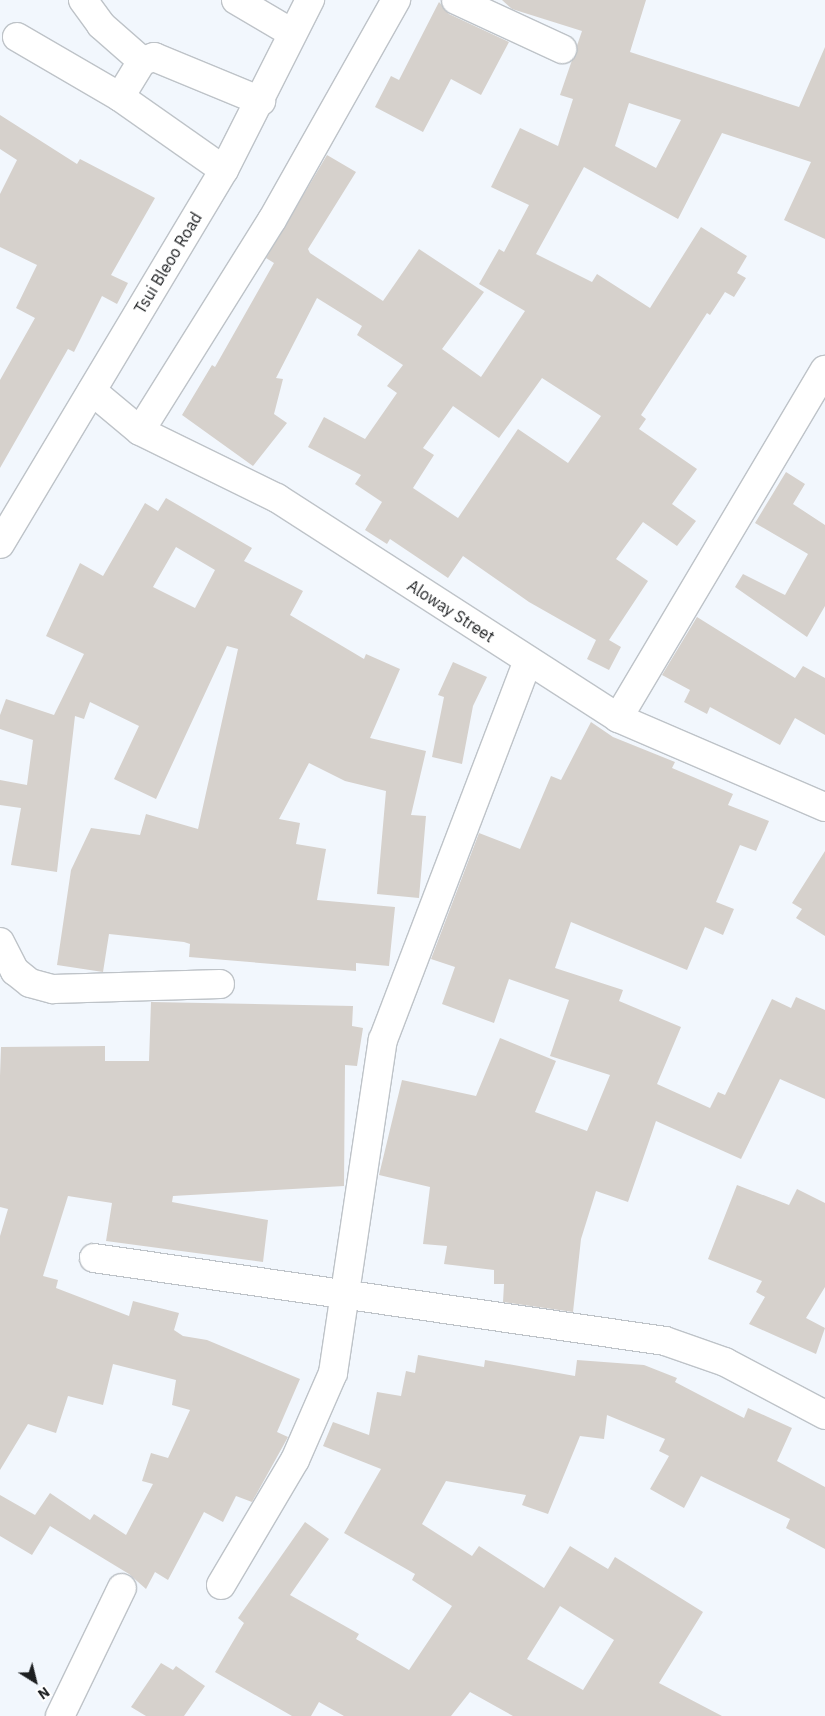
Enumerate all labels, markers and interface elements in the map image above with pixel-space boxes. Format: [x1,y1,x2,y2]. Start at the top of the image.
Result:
street label: Tsui Bleoo Road [130,209,206,317]
street label: Aloway Street [404,576,498,646]
north arrow [10,1656,60,1706]
text: N [34,1683,53,1703]

